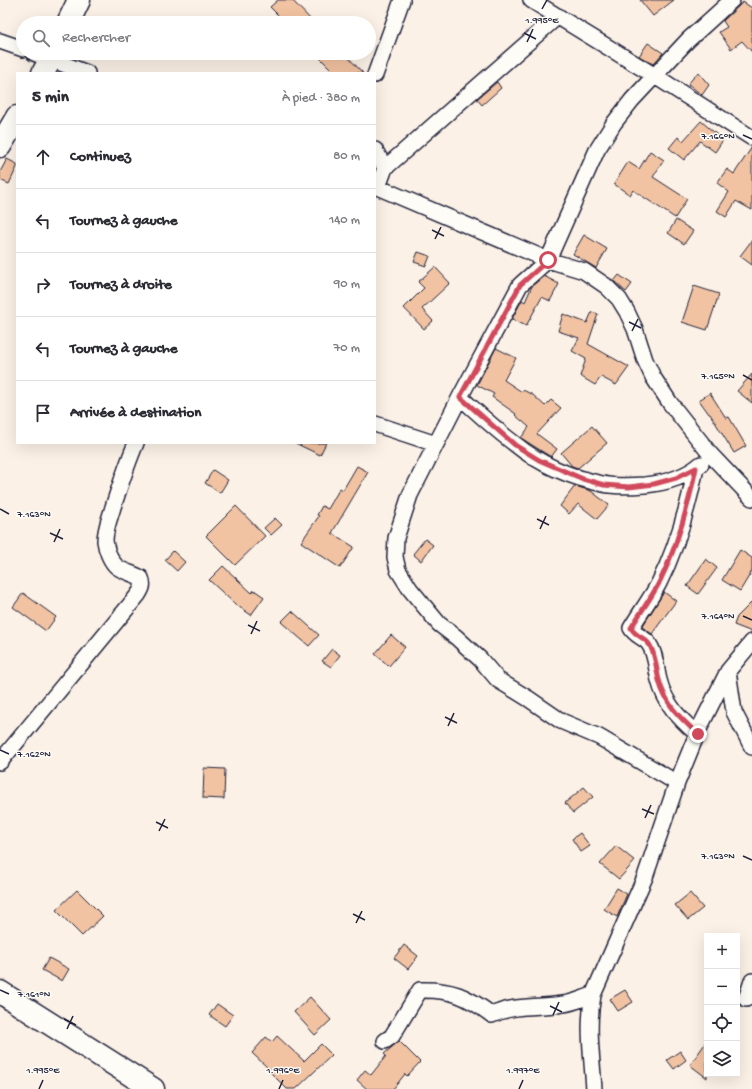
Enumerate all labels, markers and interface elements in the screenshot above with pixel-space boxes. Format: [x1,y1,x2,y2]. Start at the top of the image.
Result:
text: 1.995°E [524,15,559,27]
search box [16,16,376,60]
icon: search [30,27,52,49]
text: Rechercher [62,29,130,47]
text: 5 min [32,88,69,108]
text: À pied · 380 m [282,91,360,106]
text: 7.166°N [700,131,735,143]
icon: ahead [32,146,54,168]
text: Continuez [70,148,131,166]
text: 80 m [333,149,360,164]
icon: left [32,210,54,232]
text: Tournez à gauche [70,212,178,230]
text: 140 m [329,213,360,228]
route start [539,251,557,269]
icon: right [32,274,54,296]
text: Tournez à droite [70,276,172,294]
text: 90 m [334,277,360,292]
icon: left [32,338,54,360]
text: Tournez à gauche [70,340,178,358]
text: 70 m [334,341,360,356]
text: 7.165°N [700,371,735,383]
icon: arrive [32,402,54,424]
text: Arrivée à destination [70,404,201,422]
text: 7.163°N [16,509,51,521]
text: 7.164°N [700,611,735,623]
route end [689,725,707,743]
text: 7.162°N [16,749,51,761]
text: 7.163°N [700,851,735,863]
map controls [704,933,740,1077]
button: + [704,933,740,969]
button: − [704,969,740,1005]
text: 7.161°N [17,989,51,1001]
button: locate [704,1005,740,1041]
button: layers [704,1041,740,1077]
text: 1.995°E [25,1065,60,1077]
text: 1.996°E [266,1065,300,1077]
text: 1.997°E [505,1065,540,1077]

